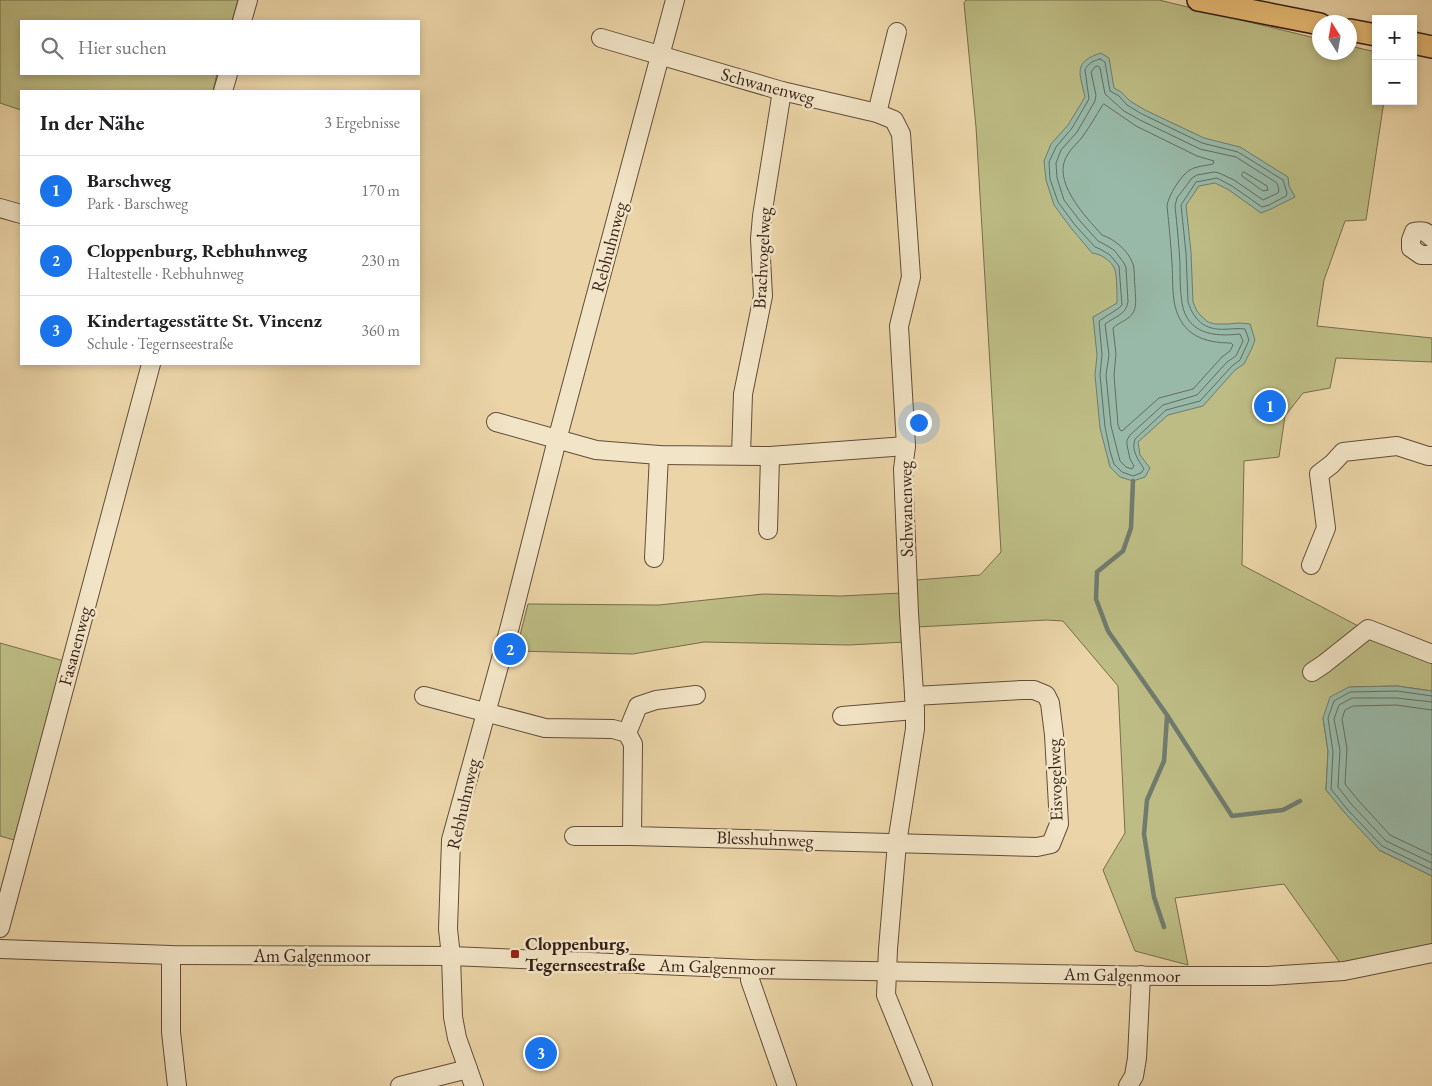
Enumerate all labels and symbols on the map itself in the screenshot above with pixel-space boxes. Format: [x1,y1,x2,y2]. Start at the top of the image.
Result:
north arrow [1312,15,1357,60]
street label: Schwanenweg [719,62,818,109]
street label: Rebhuhnweg [585,199,632,295]
street label: Brachvogelweg [747,206,776,310]
pin: 1 [1254,387,1286,425]
your location [906,410,932,436]
street label: Schwanenweg [893,461,918,557]
street label: Fasanenweg [53,604,96,688]
pin: 2 [494,630,526,668]
street label: Eisvogelweg [1042,738,1067,822]
street label: Rebhuhnweg [441,756,484,852]
street label: Blesshuhnweg [716,825,814,852]
place label: Cloppenburg, Tegernseestraße [525,932,646,976]
street label: Am Galgenmoor [253,944,370,967]
marker: Cloppenburg, Tegernseestraße [509,948,521,960]
street label: Am Galgenmoor [657,953,776,980]
street label: Am Galgenmoor [1062,962,1181,987]
pin: 3 [525,1034,557,1072]

